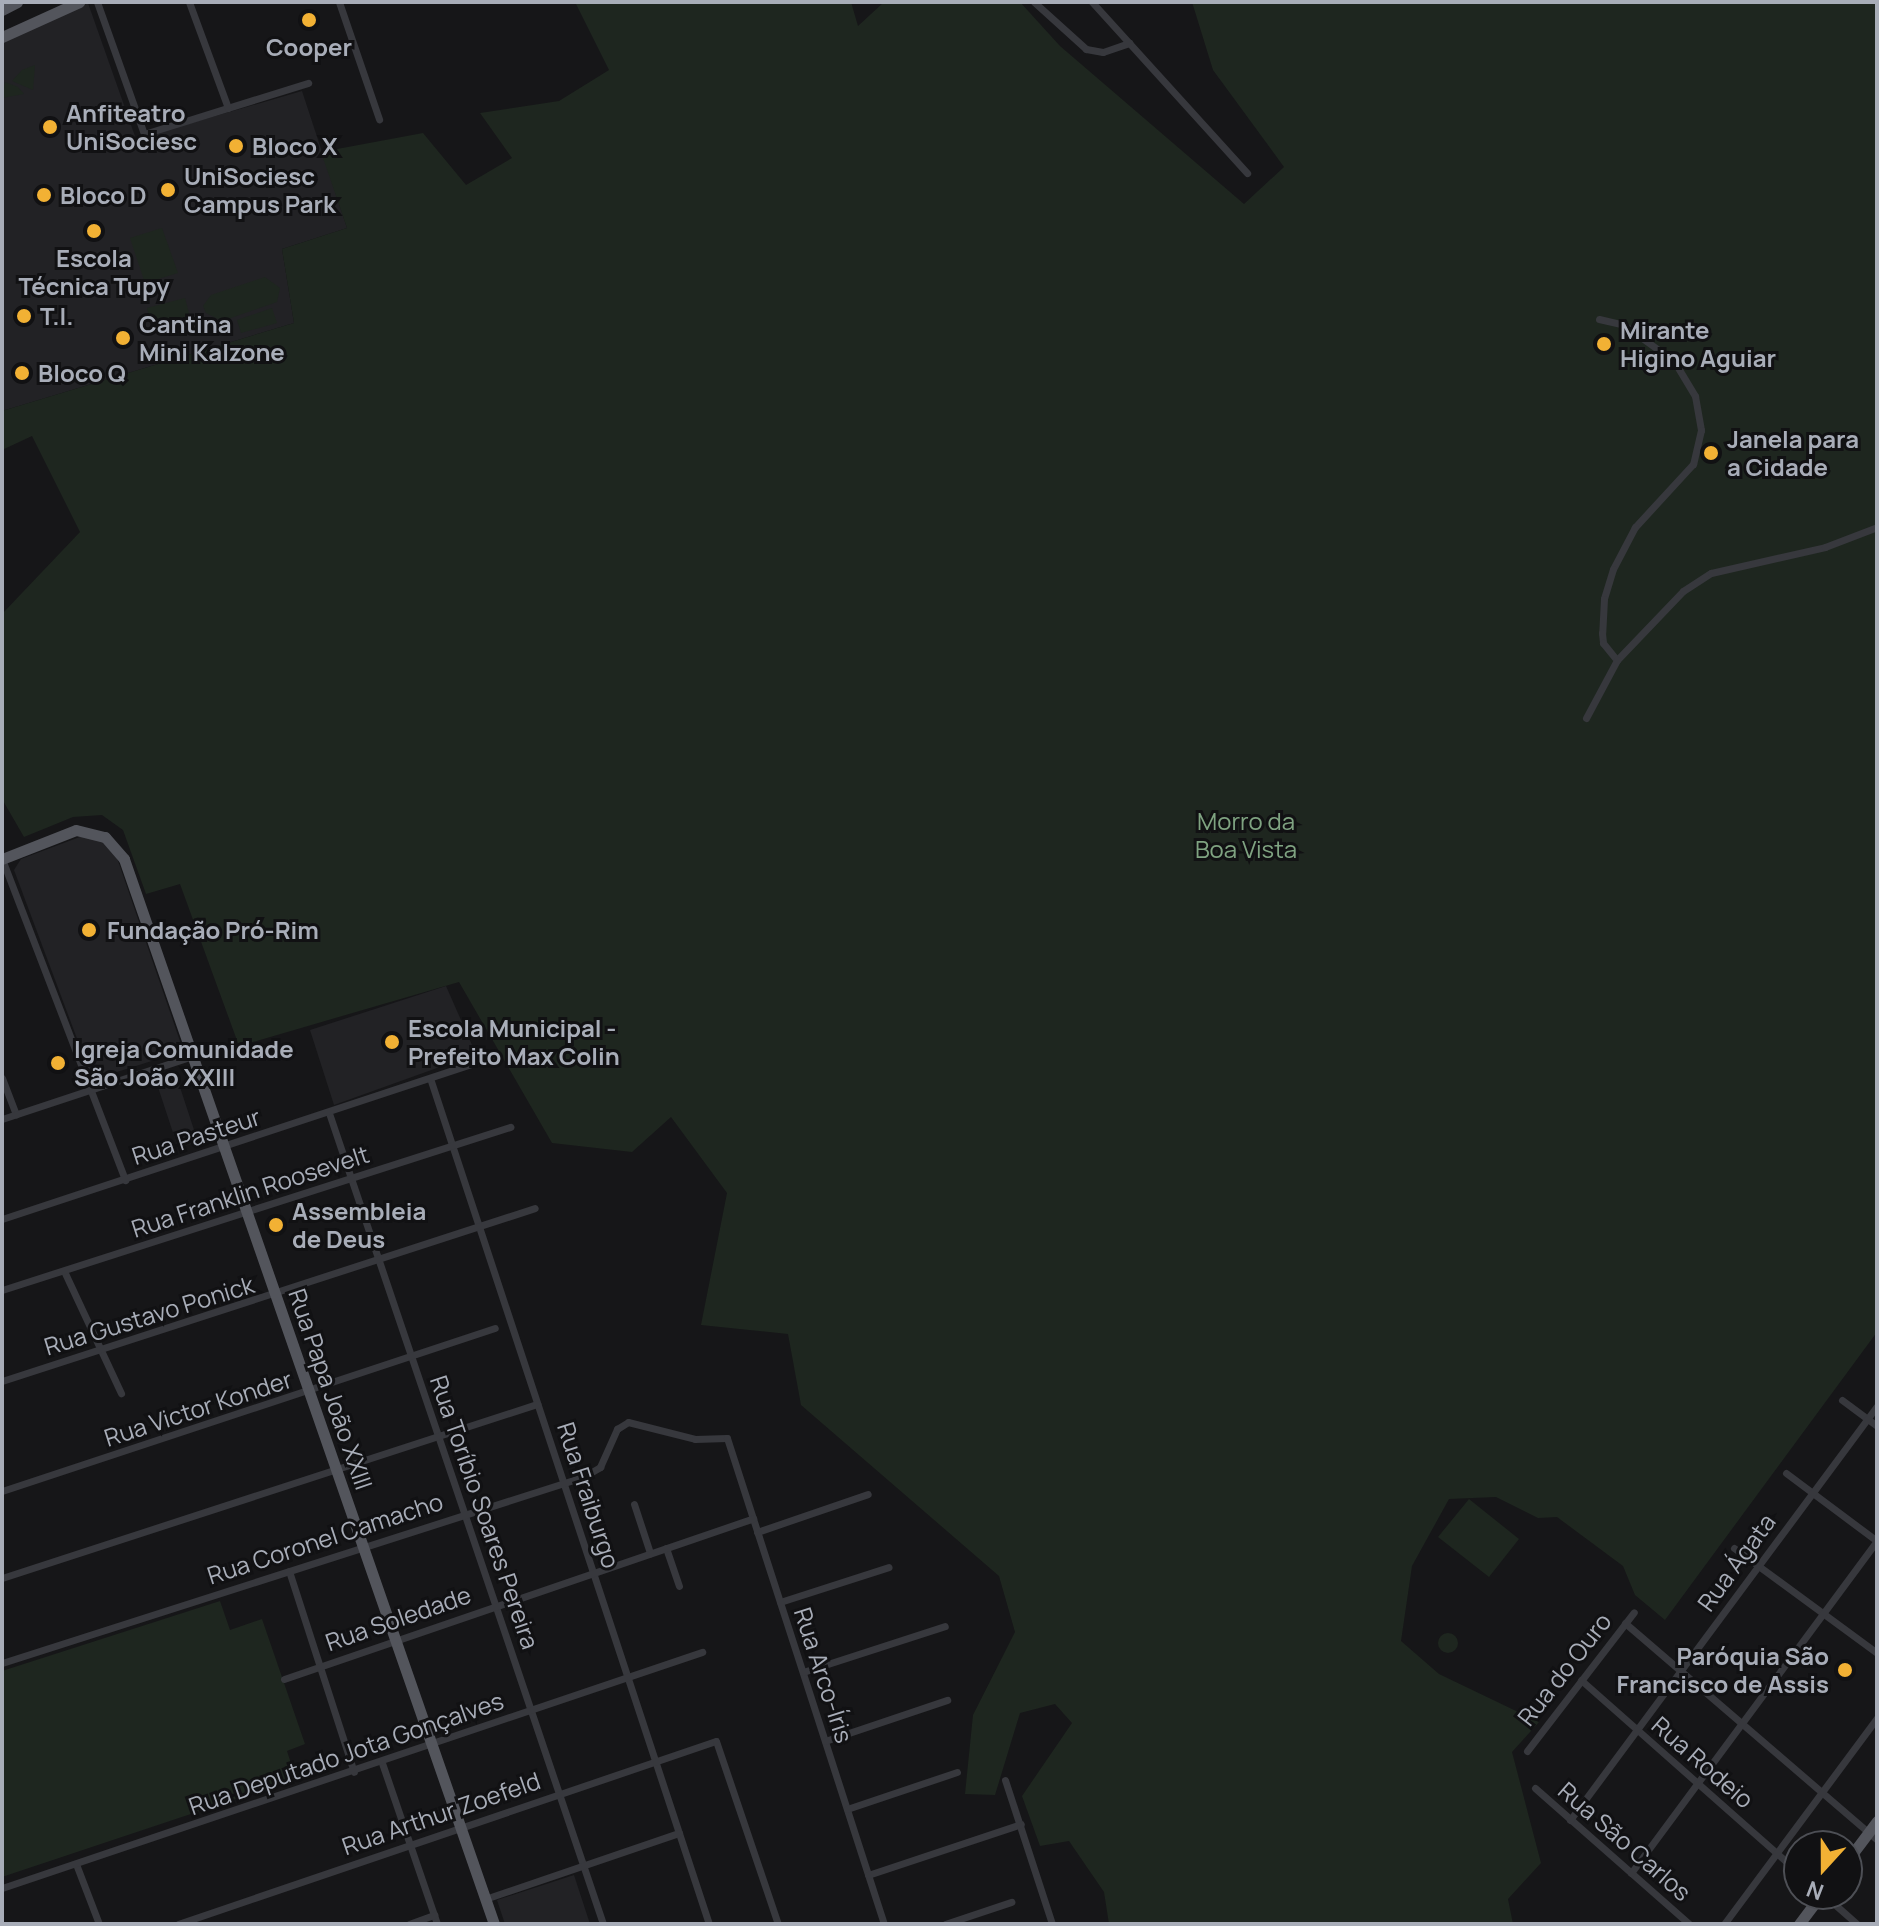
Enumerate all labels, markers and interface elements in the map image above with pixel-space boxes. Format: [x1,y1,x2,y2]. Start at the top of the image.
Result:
marker: Cooper [300,11,318,29]
place label: Cooper [266,33,352,61]
place label: Anfiteatro UniSociesc [66,99,197,155]
marker: Anfiteatro UniSociesc [41,118,59,136]
place label: Bloco X [252,132,338,160]
marker: Bloco X [227,137,245,155]
place label: UniSociesc Campus Park [184,162,336,218]
place label: Bloco D [60,181,147,209]
marker: UniSociesc Campus Park [159,181,177,199]
marker: Bloco D [35,186,53,204]
marker: Escola Técnica Tupy [85,222,103,240]
place label: Escola Técnica Tupy [18,244,170,300]
place label: T.I. [40,302,73,330]
marker: T.I. [15,307,33,325]
place label: Cantina Mini Kalzone [139,310,285,366]
place label: Mirante Higino Aguiar [1620,316,1776,372]
marker: Cantina Mini Kalzone [114,329,132,347]
marker: Mirante Higino Aguiar [1595,335,1613,353]
place label: Bloco Q [38,359,126,387]
marker: Bloco Q [13,364,31,382]
place label: Janela para a Cidade [1727,425,1859,481]
marker: Janela para a Cidade [1702,444,1720,462]
park label: Morro da Boa Vista [1195,807,1297,863]
place label: Fundação Pró-Rim [107,916,319,944]
marker: Fundação Pró-Rim [78,919,100,941]
place label: Escola Municipal - Prefeito Max Colin [408,1014,620,1070]
marker: Escola Municipal - Prefeito Max Colin [383,1033,401,1051]
place label: Igreja Comunidade São João XXIII [74,1035,294,1091]
marker: Igreja Comunidade São João XXIII [49,1054,67,1072]
street label: Rua Pasteur [128,1102,264,1170]
street label: Rua Franklin Roosevelt [128,1139,372,1243]
place label: Assembleia de Deus [292,1197,426,1253]
marker: Assembleia de Deus [267,1216,285,1234]
street label: Rua Gustavo Ponick [40,1269,258,1361]
street label: Rua Papa João XXIII [283,1285,379,1493]
street label: Rua Victor Konder [100,1364,296,1452]
street label: Rua Toríbio Soares Pereira [425,1371,545,1653]
street label: Rua Fraiburgo [552,1418,626,1572]
street label: Rua Coronel Camacho [204,1486,446,1590]
street label: Rua Ágata [1691,1508,1781,1616]
street label: Rua Soledade [321,1580,475,1656]
street label: Rua Arco-Íris [789,1604,859,1746]
street label: Rua do Ouro [1511,1607,1617,1731]
place label: Paróquia São Francisco de Assis [1616,1642,1829,1698]
marker: Paróquia São Francisco de Assis [1836,1661,1854,1679]
street label: Rua Deputado Jota Gonçalves [185,1686,507,1820]
street label: Rua Rodeio [1646,1710,1760,1814]
street label: Rua Arthur Zoefeld [338,1766,544,1860]
street label: Rua São Carlos [1553,1776,1697,1906]
north arrow [1783,1830,1863,1910]
text: N [1802,1874,1828,1907]

